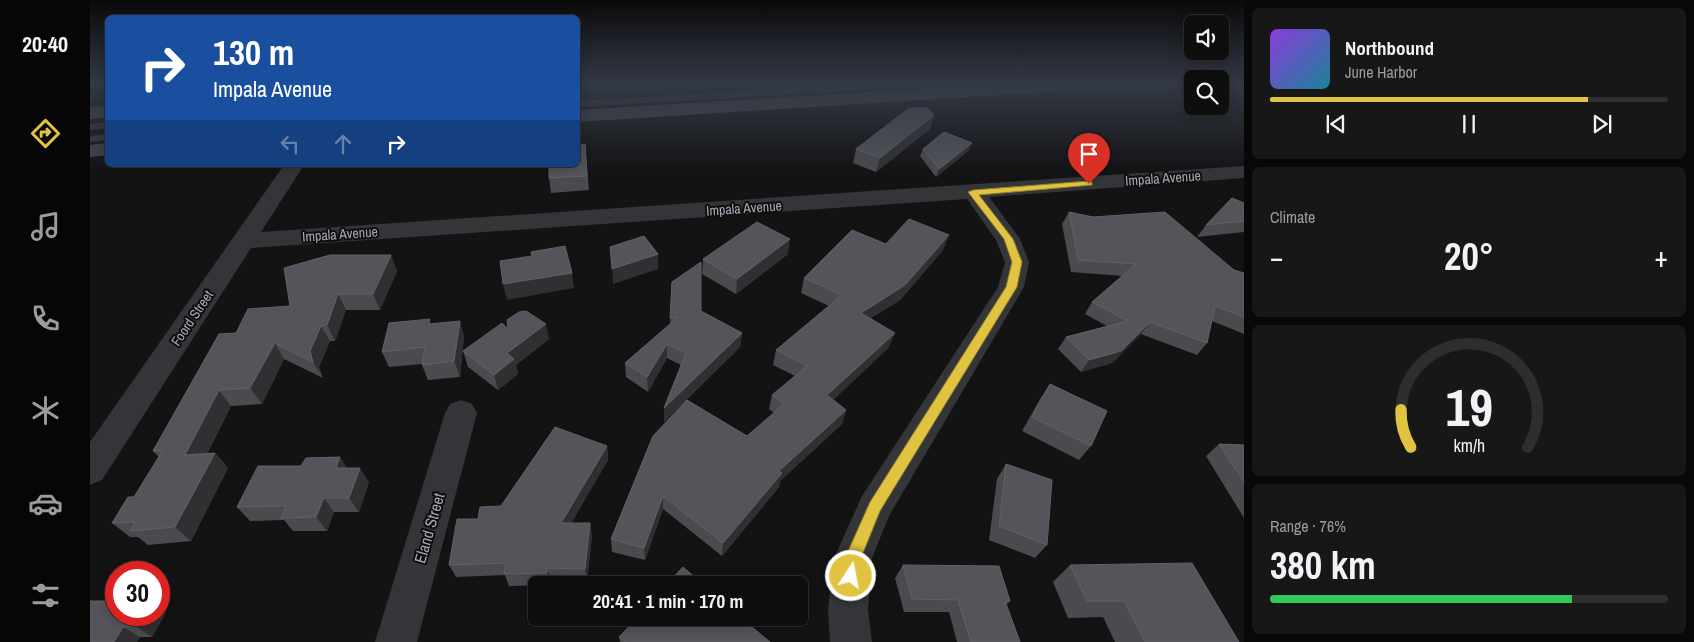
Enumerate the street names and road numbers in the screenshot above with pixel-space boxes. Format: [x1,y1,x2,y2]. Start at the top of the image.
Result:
street label: Impala Avenue [1125,166,1201,190]
street label: Impala Avenue [706,196,782,220]
street label: Impala Avenue [302,222,378,246]
street label: Foord Street [167,287,217,349]
street label: Eland Street [408,490,450,566]

